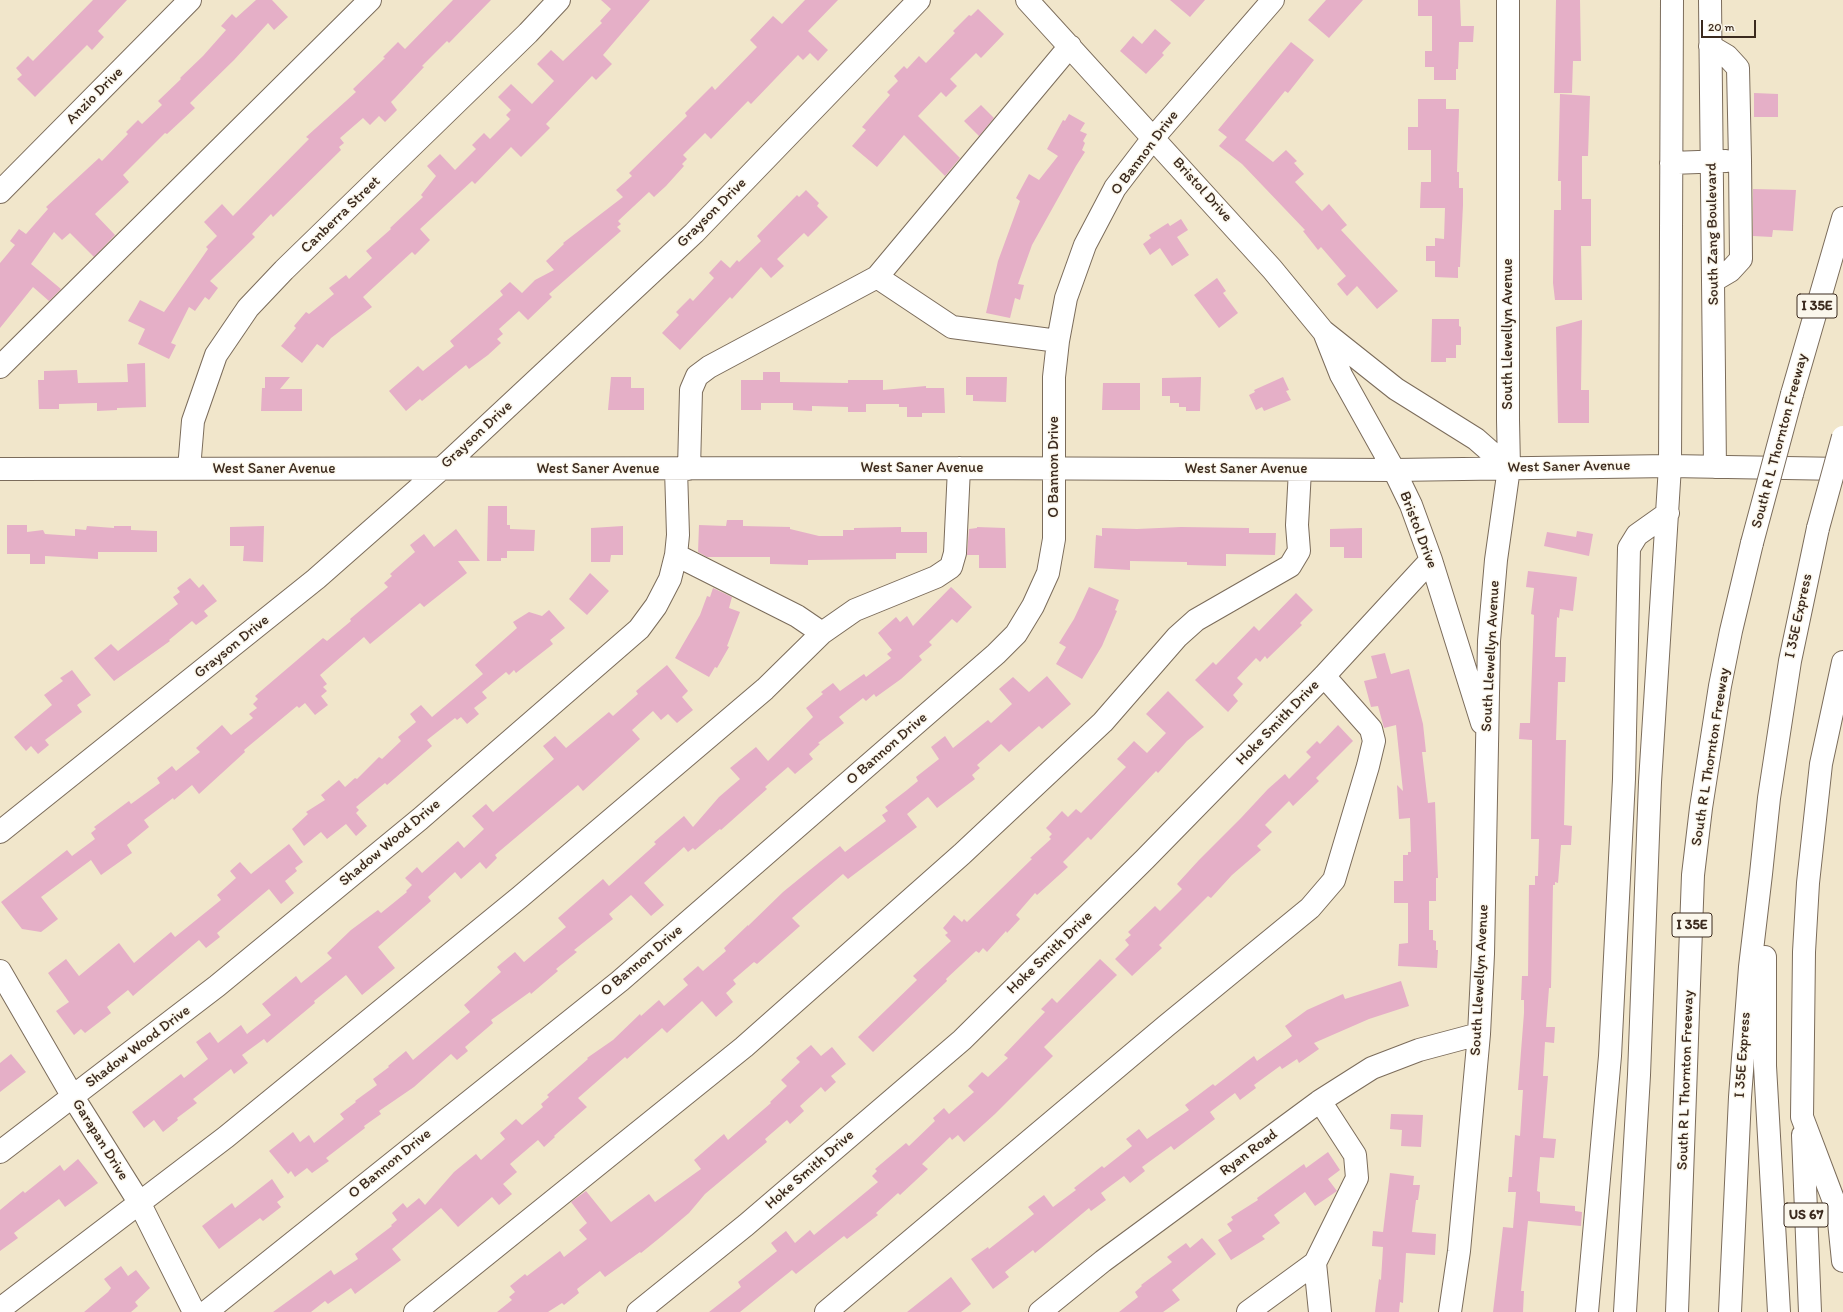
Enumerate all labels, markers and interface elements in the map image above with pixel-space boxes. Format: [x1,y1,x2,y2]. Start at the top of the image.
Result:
scale bar [1703,12,1758,38]
text: 20 m [1708,20,1735,34]
street label: Anzio Drive [63,64,127,128]
street label: O Bannon Drive [1107,107,1183,199]
street label: Bristol Drive [1168,154,1236,226]
street label: South Zang Boulevard [1703,162,1723,306]
street label: Canberra Street [297,173,385,257]
street label: Grayson Drive [673,174,751,252]
street label: South Llewellyn Avenue [1499,258,1517,410]
road number: I 35E [1797,294,1837,318]
street label: South R L Thornton Freeway [1748,352,1812,530]
street label: Grayson Drive [438,397,516,473]
street label: O Bannon Drive [1045,416,1063,518]
street label: West Saner Avenue [1507,457,1631,477]
street label: West Saner Avenue [861,459,983,477]
street label: West Saner Avenue [213,460,335,478]
street label: West Saner Avenue [537,460,659,478]
street label: West Saner Avenue [1185,460,1307,478]
street label: Bristol Drive [1395,489,1441,571]
street label: I 35E Express [1781,572,1817,660]
street label: South Llewellyn Avenue [1478,580,1504,732]
street label: Grayson Drive [191,611,273,683]
street label: South R L Thornton Freeway [1688,667,1734,847]
street label: Hoke Smith Drive [1233,676,1323,770]
street label: O Bannon Drive [843,709,931,789]
street label: Shadow Wood Drive [336,795,444,891]
street label: South Llewellyn Avenue [1467,904,1493,1056]
street label: Hoke Smith Drive [1003,908,1097,998]
road number: I 35E [1672,913,1712,937]
street label: O Bannon Drive [597,921,687,1001]
street label: South R L Thornton Freeway [1674,990,1698,1170]
street label: Shadow Wood Drive [82,1002,194,1092]
street label: I 35E Express [1731,1011,1755,1099]
street label: Garapan Drive [68,1096,132,1184]
street label: O Bannon Drive [345,1125,435,1203]
street label: Hoke Smith Drive [762,1126,858,1214]
street label: Ryan Road [1217,1126,1281,1180]
road number: US 67 [1784,1203,1828,1227]

